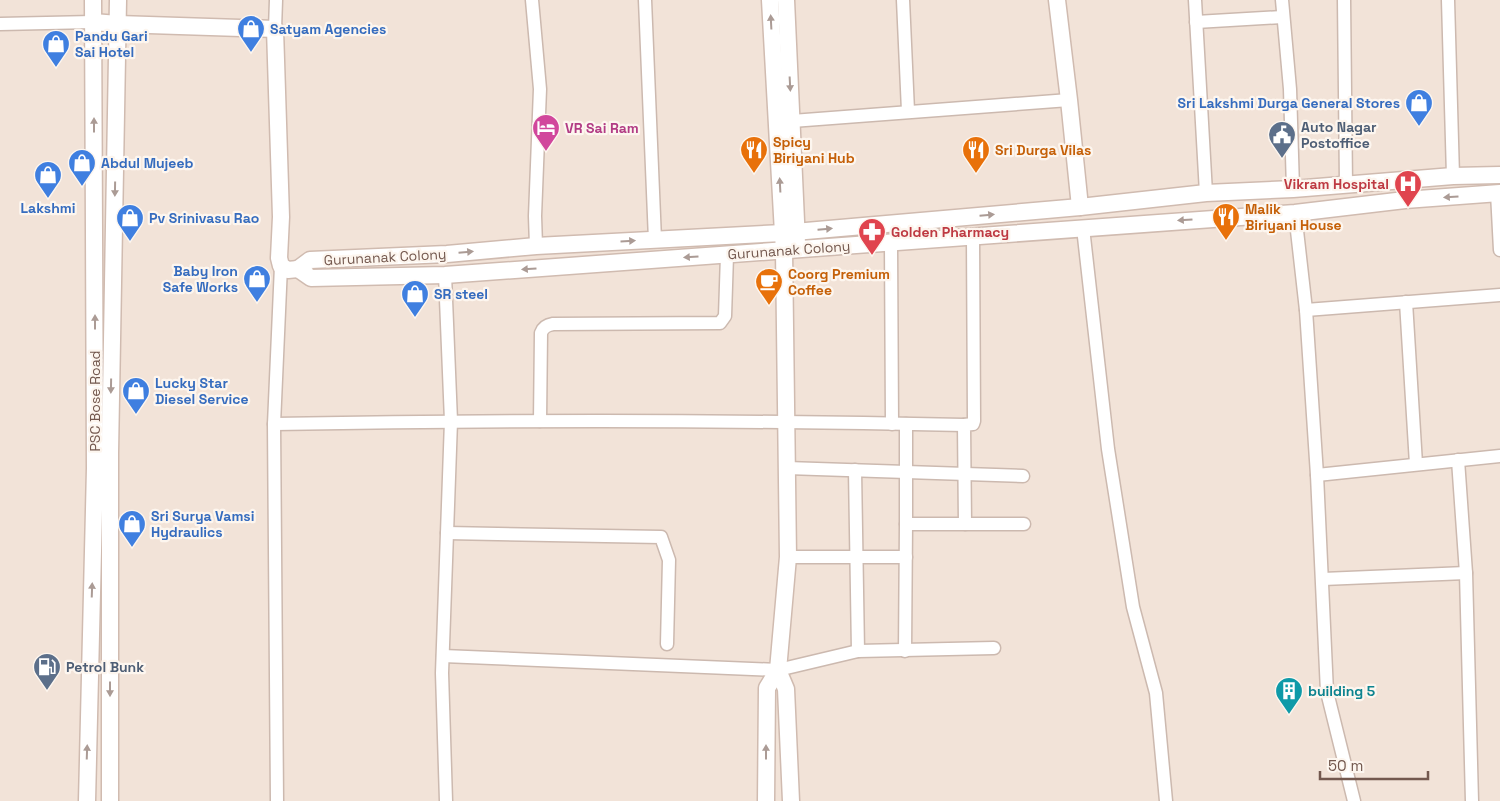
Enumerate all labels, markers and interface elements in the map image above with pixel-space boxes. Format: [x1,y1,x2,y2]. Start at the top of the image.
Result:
shop icon: Satyam Agencies [236,14,266,53]
one-way arrow [767,14,775,30]
place label: Satyam Agencies [270,20,386,38]
place label: Pandu Gari Sai Hotel [75,27,148,61]
shop icon: Pandu Gari Sai Hotel [41,29,71,68]
one-way arrow [787,76,795,92]
shop icon: Sri Lakshmi Durga General Stores [1404,88,1434,127]
place label: Sri Lakshmi Durga General Stores [1178,94,1400,112]
hotel icon: VR Sai Ram [531,113,561,152]
one-way arrow [90,117,98,133]
place label: Auto Nagar Postoffice [1301,118,1377,152]
place label: VR Sai Ram [565,119,639,137]
public building icon: Auto Nagar Postoffice [1267,120,1297,159]
place label: Spicy Biriyani Hub [773,133,855,167]
restaurant icon: Spicy Biriyani Hub [739,135,769,174]
restaurant icon: Sri Durga Vilas [961,135,991,174]
place label: Sri Durga Vilas [995,141,1091,159]
shop icon: Abdul Mujeeb [67,148,97,187]
place label: Abdul Mujeeb [101,154,194,172]
shop icon: Lakshmi [33,160,63,199]
hospital icon: Vikram Hospital [1393,169,1423,208]
place label: Vikram Hospital [1284,175,1389,193]
one-way arrow [775,176,783,192]
one-way arrow [110,181,118,197]
one-way arrow [1443,193,1459,201]
place label: Lakshmi [20,199,76,217]
place label: Malik Biriyani House [1245,200,1342,234]
restaurant icon: Malik Biriyani House [1211,202,1241,241]
shop icon: Pv Srinivasu Rao [115,203,145,242]
place label: Pv Srinivasu Rao [149,209,259,227]
one-way arrow [979,211,995,219]
one-way arrow [1177,216,1193,224]
pharmacy icon: Golden Pharmacy [857,217,887,256]
place label: Golden Pharmacy [891,223,1009,241]
one-way arrow [817,225,833,233]
one-way arrow [620,237,636,245]
street label: Gurunanak Colony [727,237,851,263]
street label: Gurunanak Colony [323,245,447,269]
one-way arrow [458,248,474,256]
one-way arrow [683,254,699,262]
place label: Baby Iron Safe Works [163,262,238,296]
shop icon: Baby Iron Safe Works [242,264,272,303]
one-way arrow [521,265,537,273]
place label: Coorg Premium Coffee [788,265,890,299]
cafe icon: Coorg Premium Coffee [754,267,784,306]
shop icon: SR steel [400,279,430,318]
place label: SR steel [434,285,488,303]
one-way arrow [90,314,98,330]
street label: PSC Bose Road [86,350,104,452]
place label: Lucky Star Diesel Service [155,374,249,408]
shop icon: Lucky Star Diesel Service [121,376,151,415]
one-way arrow [107,378,115,394]
place label: Sri Surya Vamsi Hydraulics [151,507,254,541]
shop icon: Sri Surya Vamsi Hydraulics [117,509,147,548]
one-way arrow [88,582,96,598]
fuel station icon: Petrol Bunk [32,652,62,691]
place label: Petrol Bunk [66,658,144,676]
building icon: building 5 [1274,676,1304,715]
one-way arrow [106,681,114,697]
place label: building 5 [1308,682,1375,700]
one-way arrow [84,744,92,760]
one-way arrow [762,744,770,760]
scale bar [1320,748,1428,780]
text: 50 m [1328,756,1363,775]

